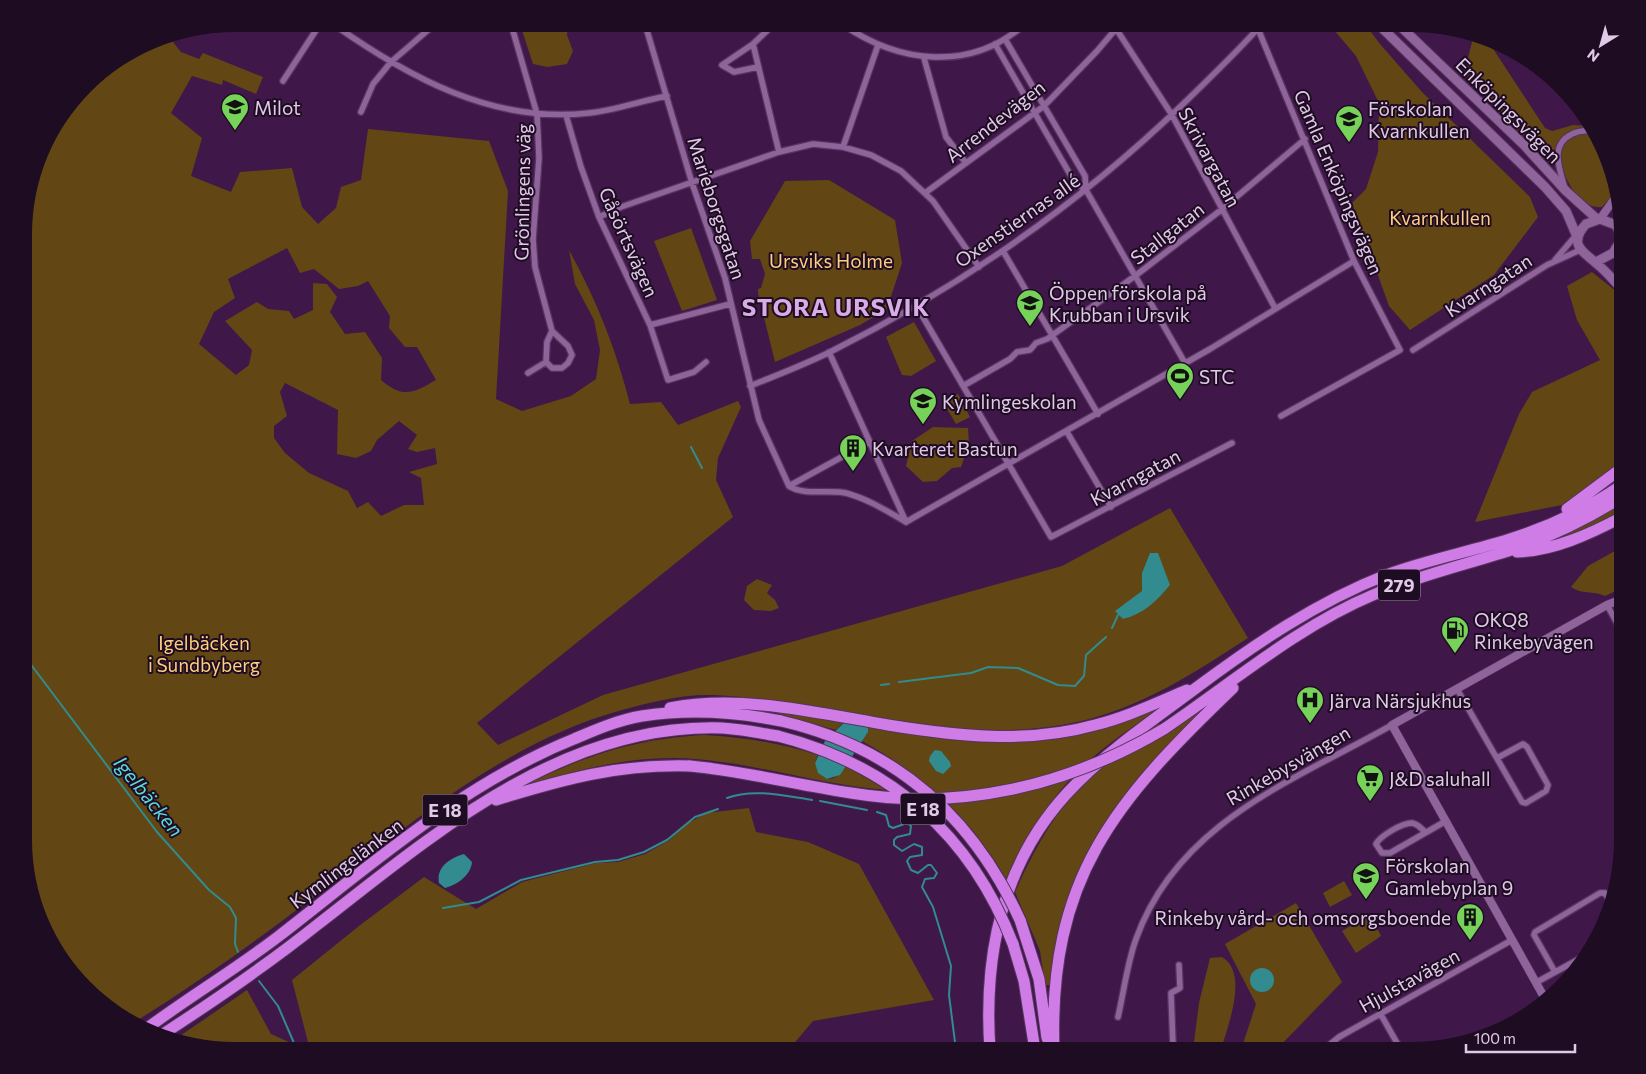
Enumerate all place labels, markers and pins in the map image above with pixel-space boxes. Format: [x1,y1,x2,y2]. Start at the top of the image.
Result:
school or university icon: Milot [220,92,250,131]
place label: Milot [254,96,301,119]
place label: Förskolan Kvarnkullen [1368,97,1470,142]
school or university icon: Förskolan Kvarnkullen [1334,104,1364,143]
place label: Öppen förskola på Krubban i Ursvik [1049,281,1207,326]
school or university icon: Öppen förskola på Krubban i Ursvik [1015,288,1045,327]
sports icon: STC [1165,361,1195,400]
place label: STC [1199,365,1235,388]
school or university icon: Kymlingeskolan [908,386,938,425]
place label: Kymlingeskolan [942,390,1077,413]
building icon: Kvarteret Bastun [838,433,868,472]
place label: Kvarteret Bastun [872,437,1018,460]
place label: OKQ8 Rinkebyvägen [1474,608,1594,653]
fuel station icon: OKQ8 Rinkebyvägen [1440,615,1470,654]
hospital icon: Järva Närsjukhus [1295,685,1325,724]
place label: Järva Närsjukhus [1329,689,1471,712]
supermarket icon: J&D saluhall [1355,763,1385,802]
place label: J&D saluhall [1389,767,1491,790]
place label: Förskolan Gamlebyplan 9 [1385,854,1513,899]
school or university icon: Förskolan Gamlebyplan 9 [1351,861,1381,900]
building icon: Rinkeby vård- och omsorgsboende [1455,902,1485,941]
place label: Rinkeby vård- och omsorgsboende [1155,906,1451,929]

